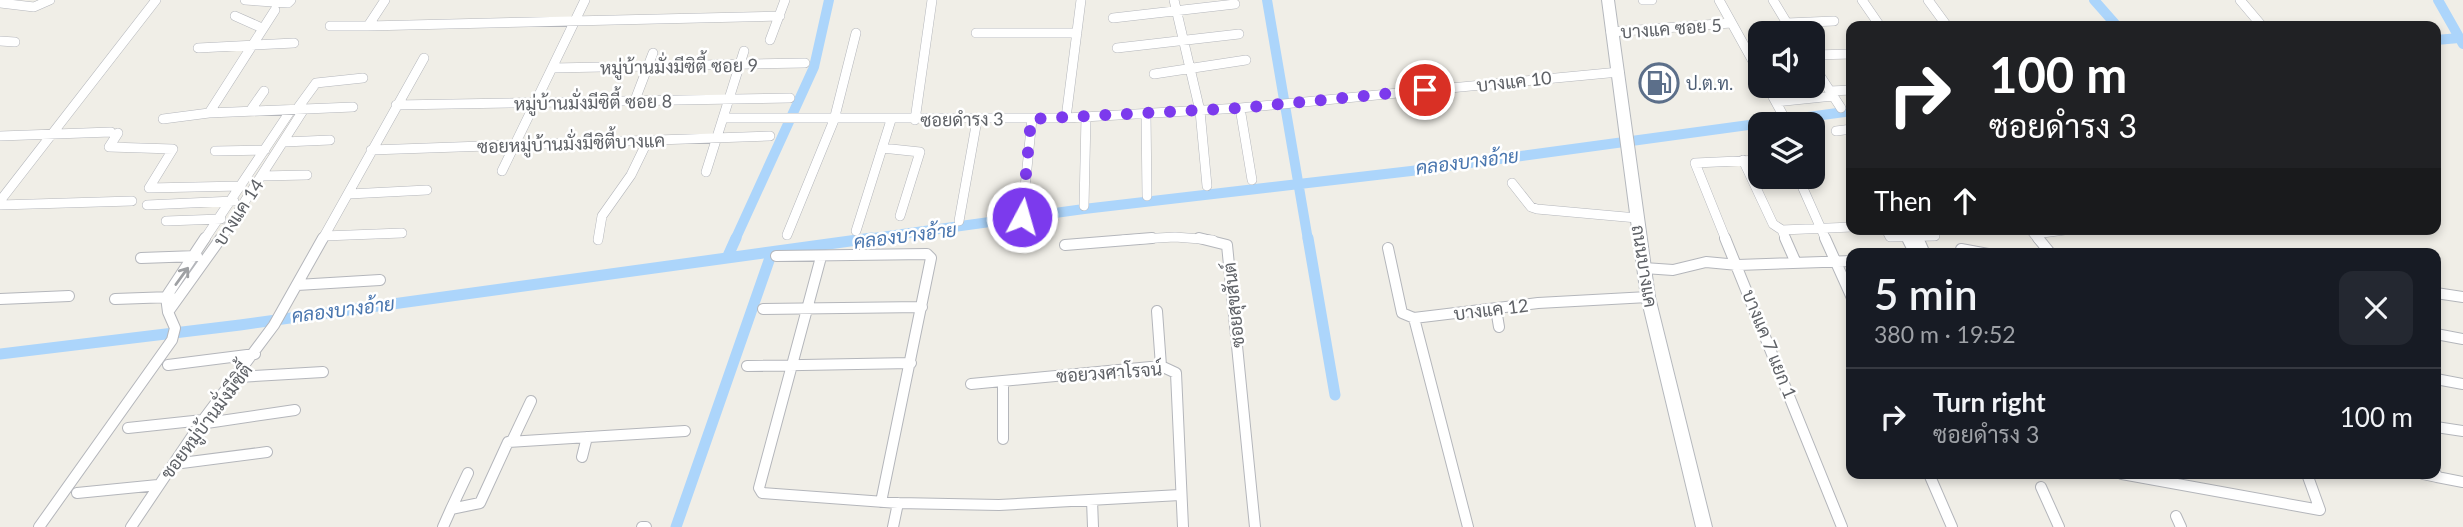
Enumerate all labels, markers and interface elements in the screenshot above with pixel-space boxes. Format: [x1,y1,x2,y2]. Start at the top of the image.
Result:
street label: บางแค ซอย 5 [1620,13,1722,43]
map controls [1748,21,1825,189]
button: sound [1748,21,1825,98]
text: 100 m [1989,45,2127,103]
icon: right [1874,49,1965,140]
street label: หมู่บ้านมั่งมีซิตี้ ซอย 9 [600,50,758,81]
pin [1395,60,1455,120]
fuel station icon: ป.ต.ท. [1638,62,1680,104]
street label: บางแค 10 [1475,66,1553,96]
icon: arrive [1406,71,1444,109]
place label: ป.ต.ท. [1686,72,1733,94]
street label: หมู่บ้านมั่งมีซิตี้ ซอย 8 [514,86,672,117]
text: ซอยดำรง 3 [1989,106,2137,145]
street label: ซอยดำรง 3 [920,107,1004,131]
button: layers [1748,112,1825,189]
street label: ซอยหมู่บ้านมั่งมีซิตี้บางแค [476,125,666,160]
water label: คลองบางอ้าย [1414,143,1520,179]
street label: บางแค 14 [208,174,268,250]
position arrow [985,180,1059,254]
icon: ahead [1946,182,1984,220]
text: Then [1874,185,1932,217]
water label: คลองบางอ้าย [852,217,958,253]
street label: ถนนบางแค [1628,223,1662,309]
street label: ซอยสุขสันต์ [1217,261,1250,349]
one-way arrow [175,267,189,286]
text: 5 min [1874,269,1978,319]
button: close [2339,271,2413,345]
street label: บางแค 7 แยก 1 [1738,286,1802,402]
water label: คลองบางอ้าย [290,291,396,327]
street label: บางแค 12 [1452,293,1530,325]
text: 380 m · 19:52 [1874,320,2016,348]
street label: ซอยหมู่บ้านมั่งมีซิตี้ [152,356,259,485]
street label: ซอยวงศาโรจน์ [1055,356,1163,387]
text: Turn right [1933,386,2046,418]
icon: right [1874,398,1912,436]
text: 100 m [2340,401,2413,433]
text: ซอยดำรง 3 [1933,420,2039,448]

